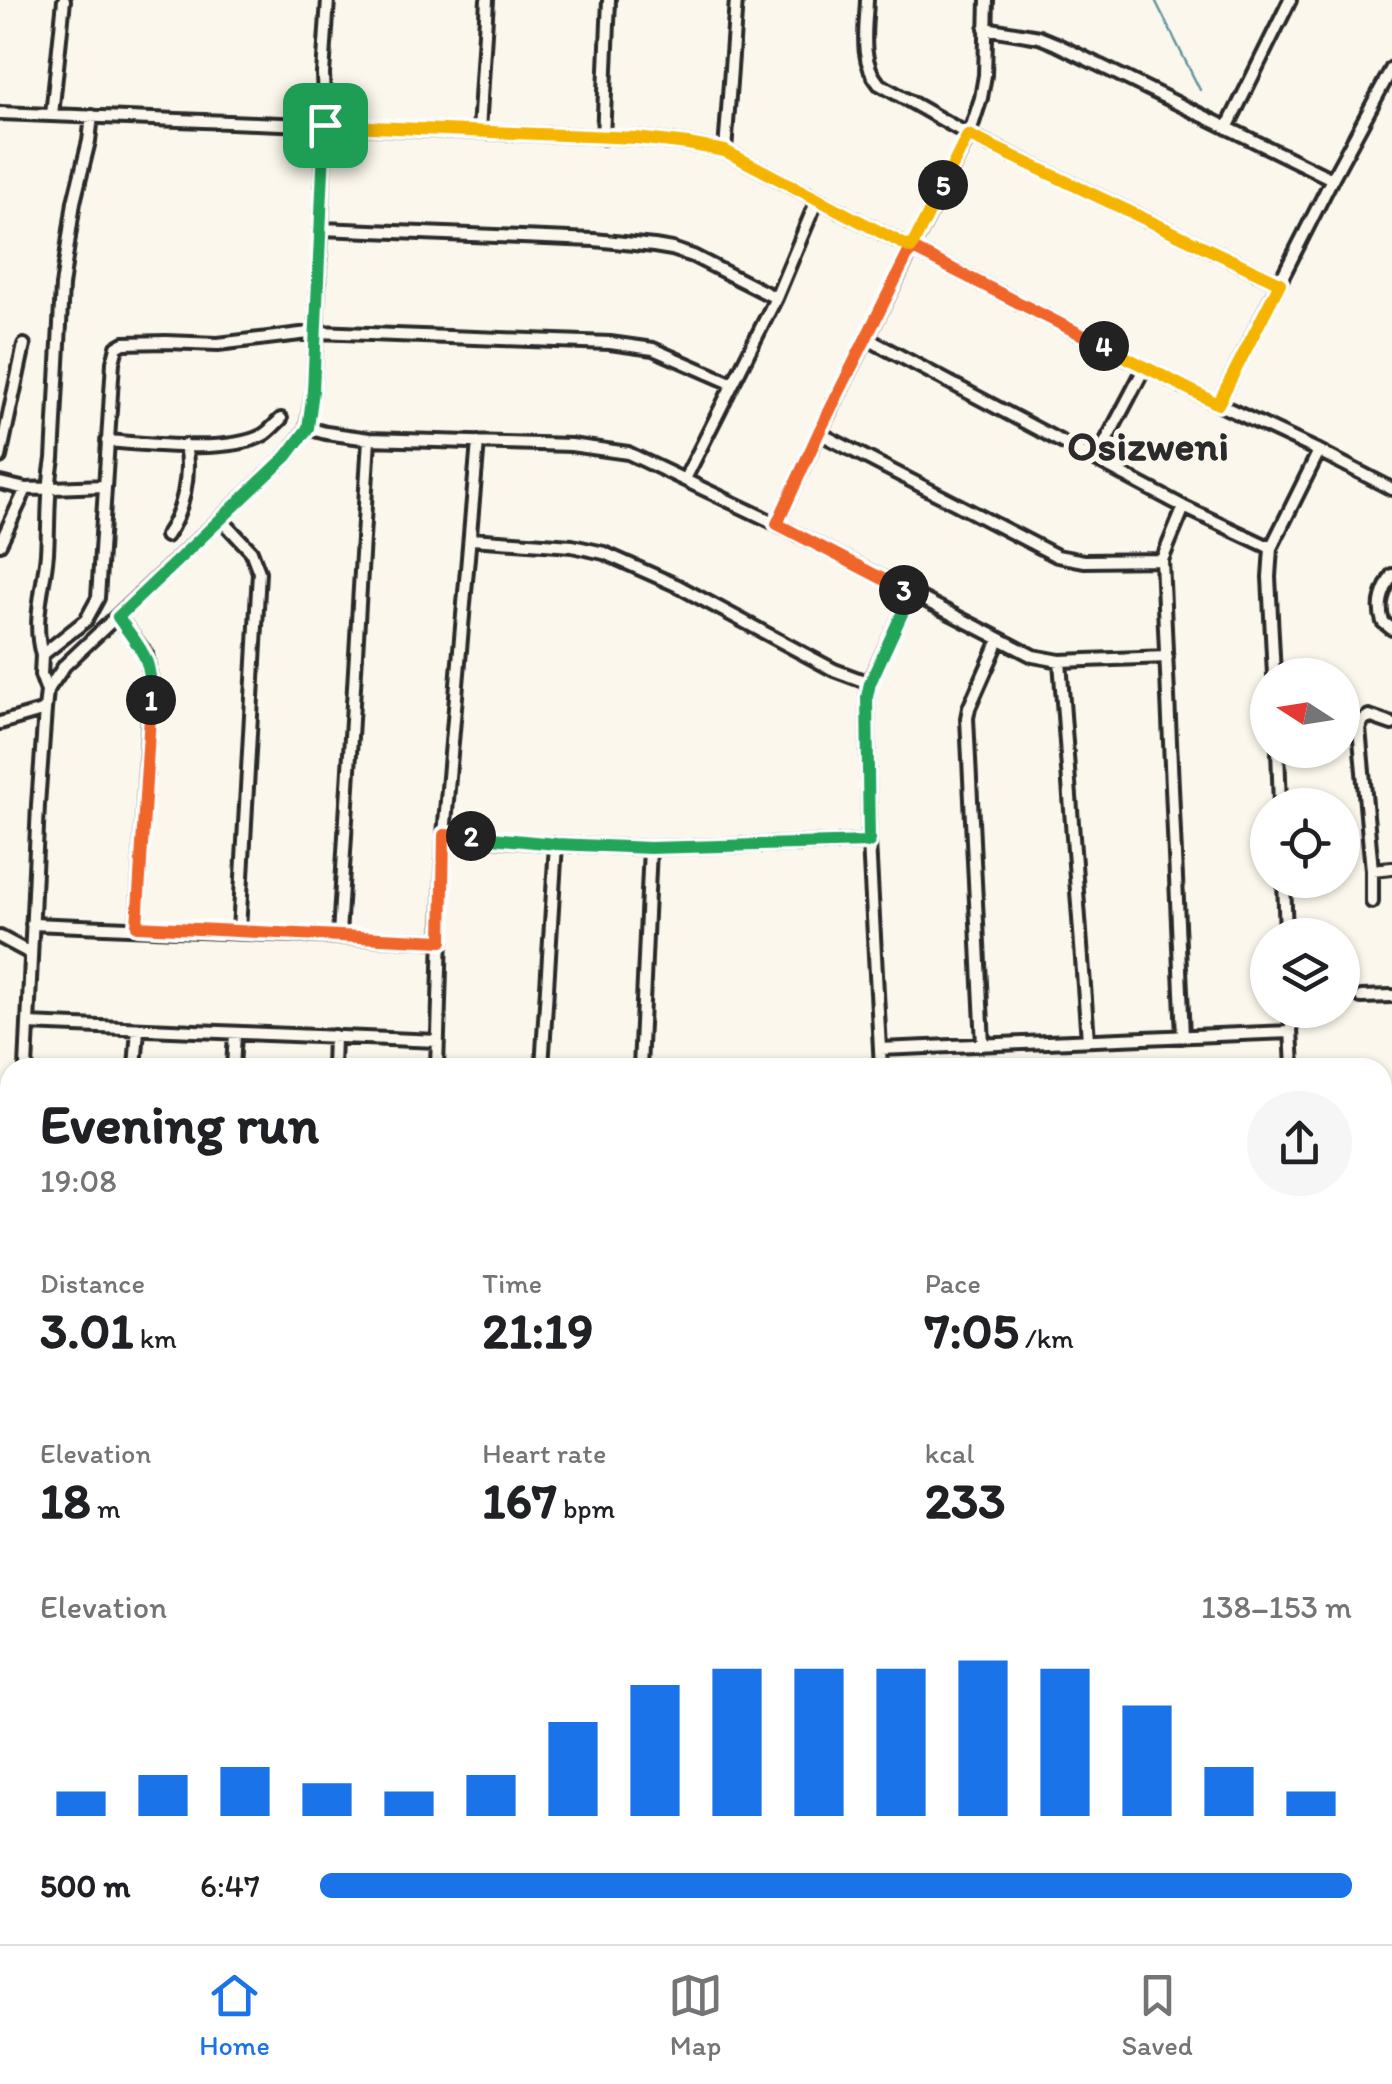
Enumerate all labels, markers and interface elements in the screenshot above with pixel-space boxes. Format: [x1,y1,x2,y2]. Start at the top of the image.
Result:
pin [283,83,368,168]
icon: arrive [298,98,353,153]
pin: 5 [918,160,968,210]
text: 5 [936,168,950,202]
pin: 4 [1079,321,1129,371]
text: 4 [1096,329,1112,363]
district label: Osizweni [1067,420,1229,471]
pin: 3 [879,565,929,615]
text: 3 [896,573,912,607]
north arrow [1250,658,1360,768]
map controls [1250,658,1360,1028]
pin: 1 [126,675,176,725]
text: 1 [145,683,158,717]
button: locate [1250,788,1360,898]
pin: 2 [446,811,496,861]
text: 2 [464,819,478,853]
button: layers [1250,918,1360,1028]
text: Evening run [40,1091,319,1157]
button: share [1247,1091,1352,1196]
text: 19:08 [40,1162,117,1200]
text: Distance [40,1266,145,1300]
text: Time [482,1266,542,1300]
text: Pace [925,1266,981,1300]
text: 3.01 [40,1300,134,1361]
text: 21:19 [482,1300,593,1361]
text: 7:05 [925,1300,1019,1361]
text: km [134,1321,177,1355]
text: /km [1019,1321,1074,1355]
text: Elevation [40,1436,151,1470]
text: Heart rate [482,1436,606,1470]
text: kcal [925,1436,974,1470]
text: 18 [40,1470,91,1531]
text: 167 [482,1470,557,1531]
text: 233 [925,1470,1005,1531]
text: m [91,1491,120,1525]
text: bpm [557,1491,615,1525]
text: Elevation [40,1588,167,1626]
text: 138–153 m [1201,1588,1352,1626]
text: 500 m [40,1867,130,1905]
text: 6:47 [200,1867,260,1905]
tab: Home [199,1968,270,2062]
tab: Map [668,1968,723,2062]
tab: Saved [1121,1968,1193,2062]

